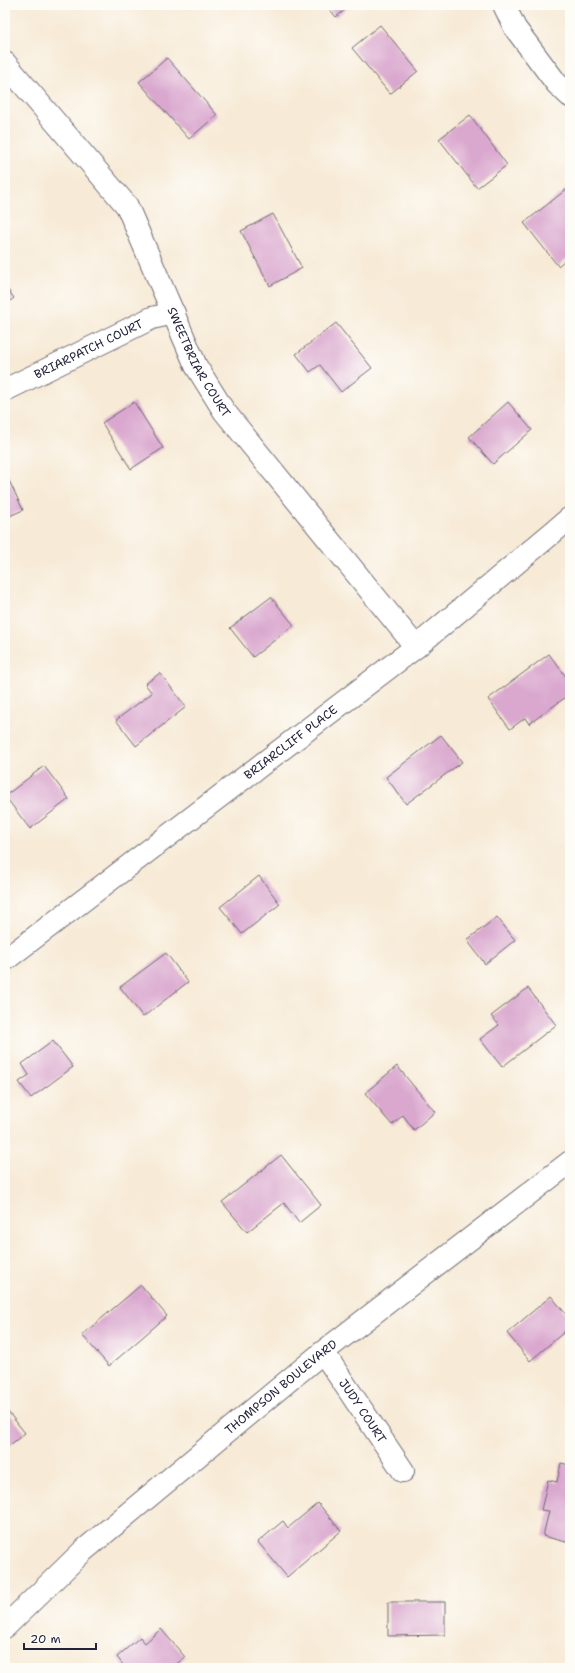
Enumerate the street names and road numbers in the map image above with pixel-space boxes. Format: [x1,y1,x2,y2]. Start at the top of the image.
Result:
street label: SWEETBRIAR COURT [163,304,234,421]
street label: BRIARPATCH COURT [31,315,146,383]
street label: BRIARCLIFF PLACE [241,702,341,783]
street label: THOMPSON BOULEVARD [222,1336,340,1438]
street label: JUDY COURT [335,1376,390,1447]

